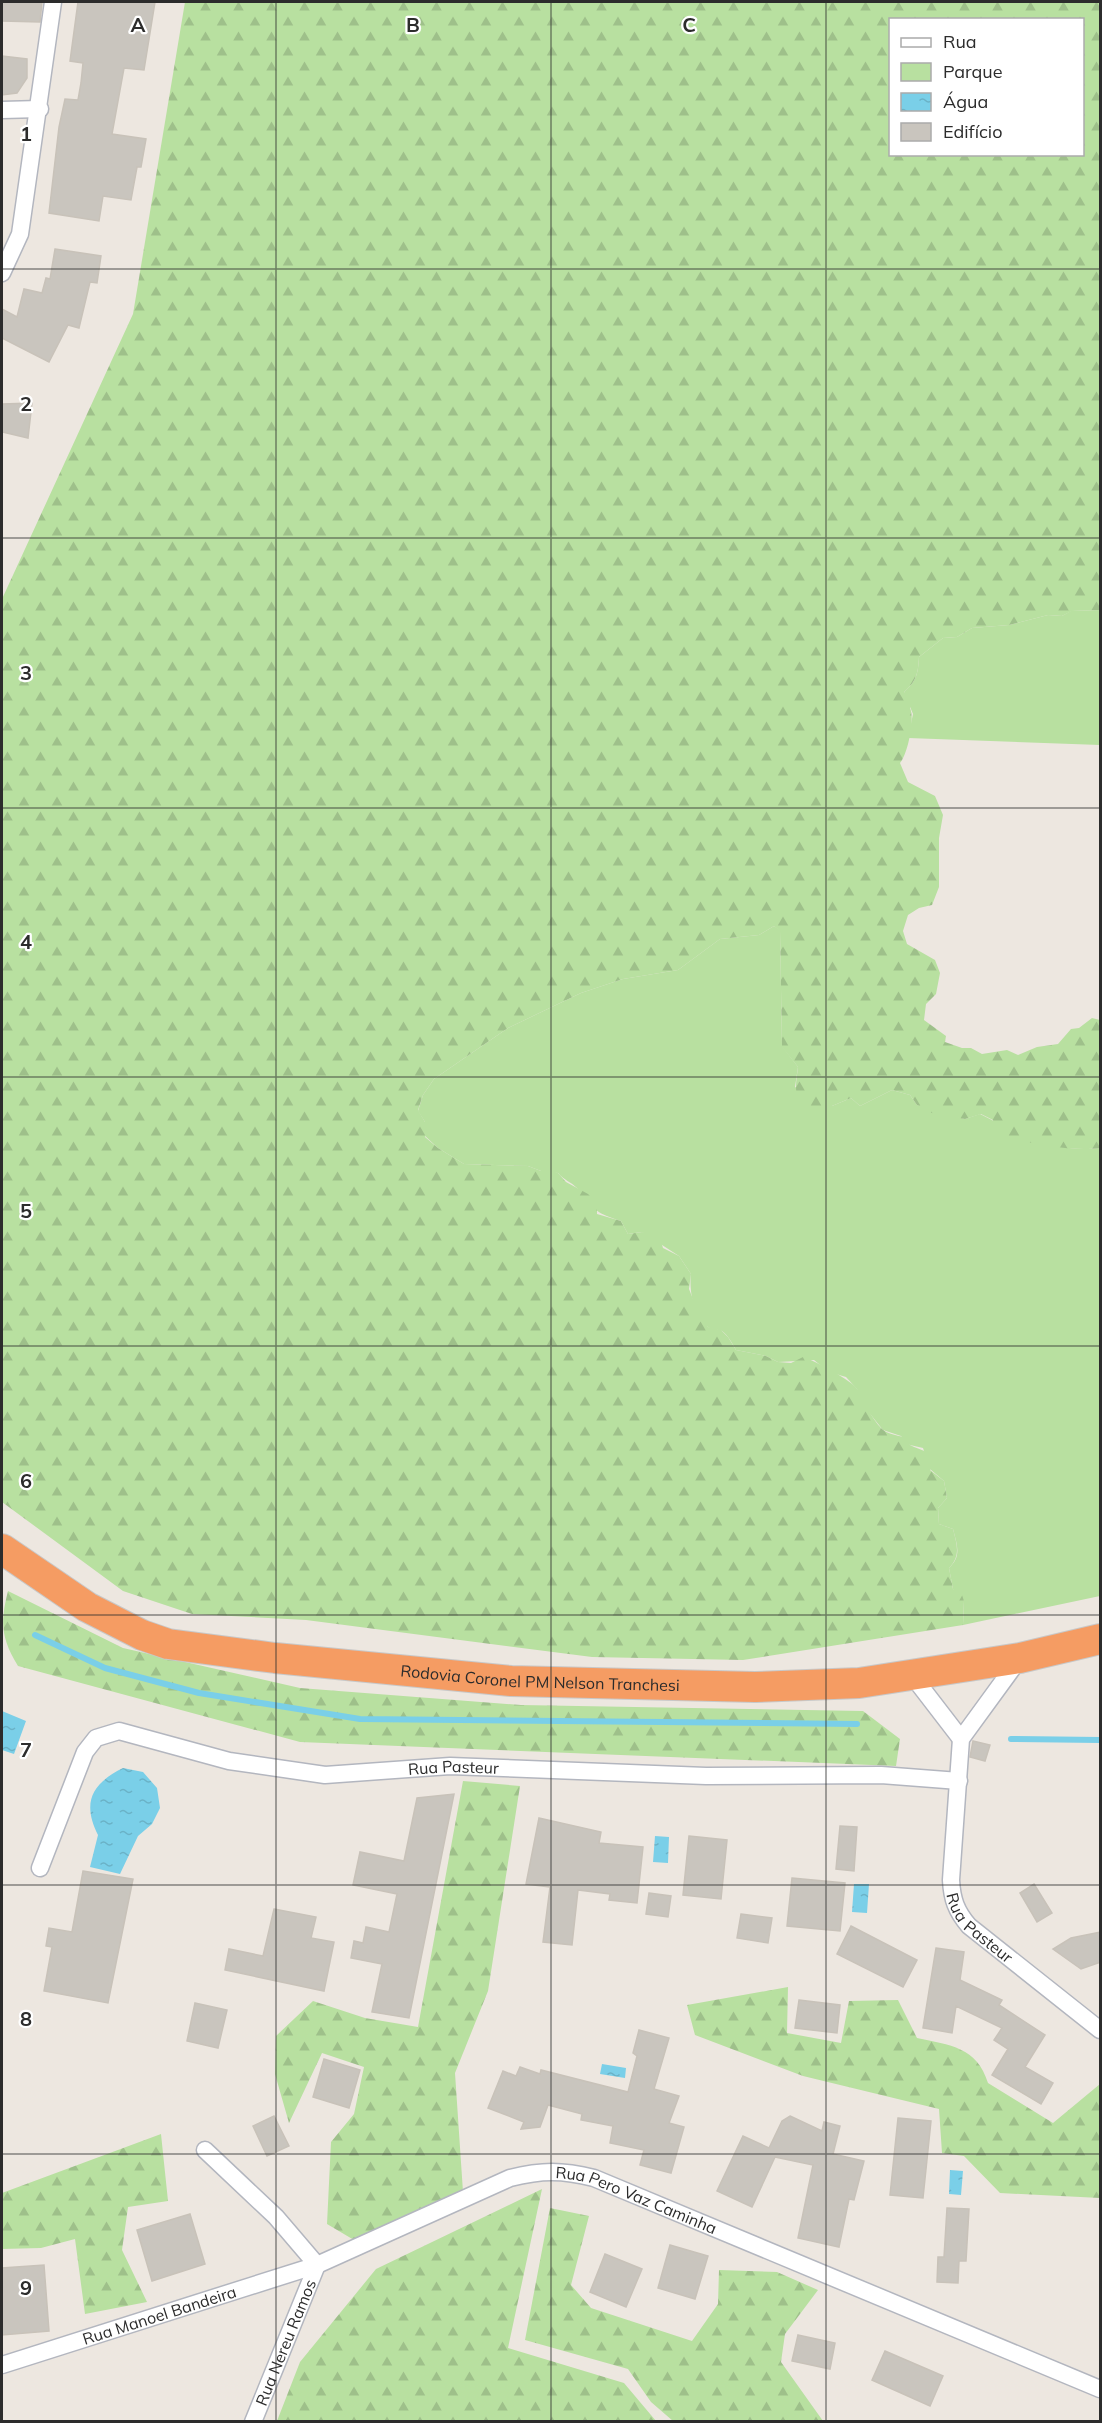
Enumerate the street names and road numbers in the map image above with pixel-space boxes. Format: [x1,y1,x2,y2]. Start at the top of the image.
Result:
street label: Rodovia Coronel PM Nelson Tranchesi [400,1660,680,1695]
street label: Rua Pasteur [407,1756,499,1779]
street label: Rua Pasteur [942,1891,1017,1967]
street label: Rua Pero Vaz Caminha [555,2162,720,2238]
street label: Rua Nereu Ramos [251,2276,320,2408]
street label: Rua Manoel Bandeira [80,2281,239,2349]

